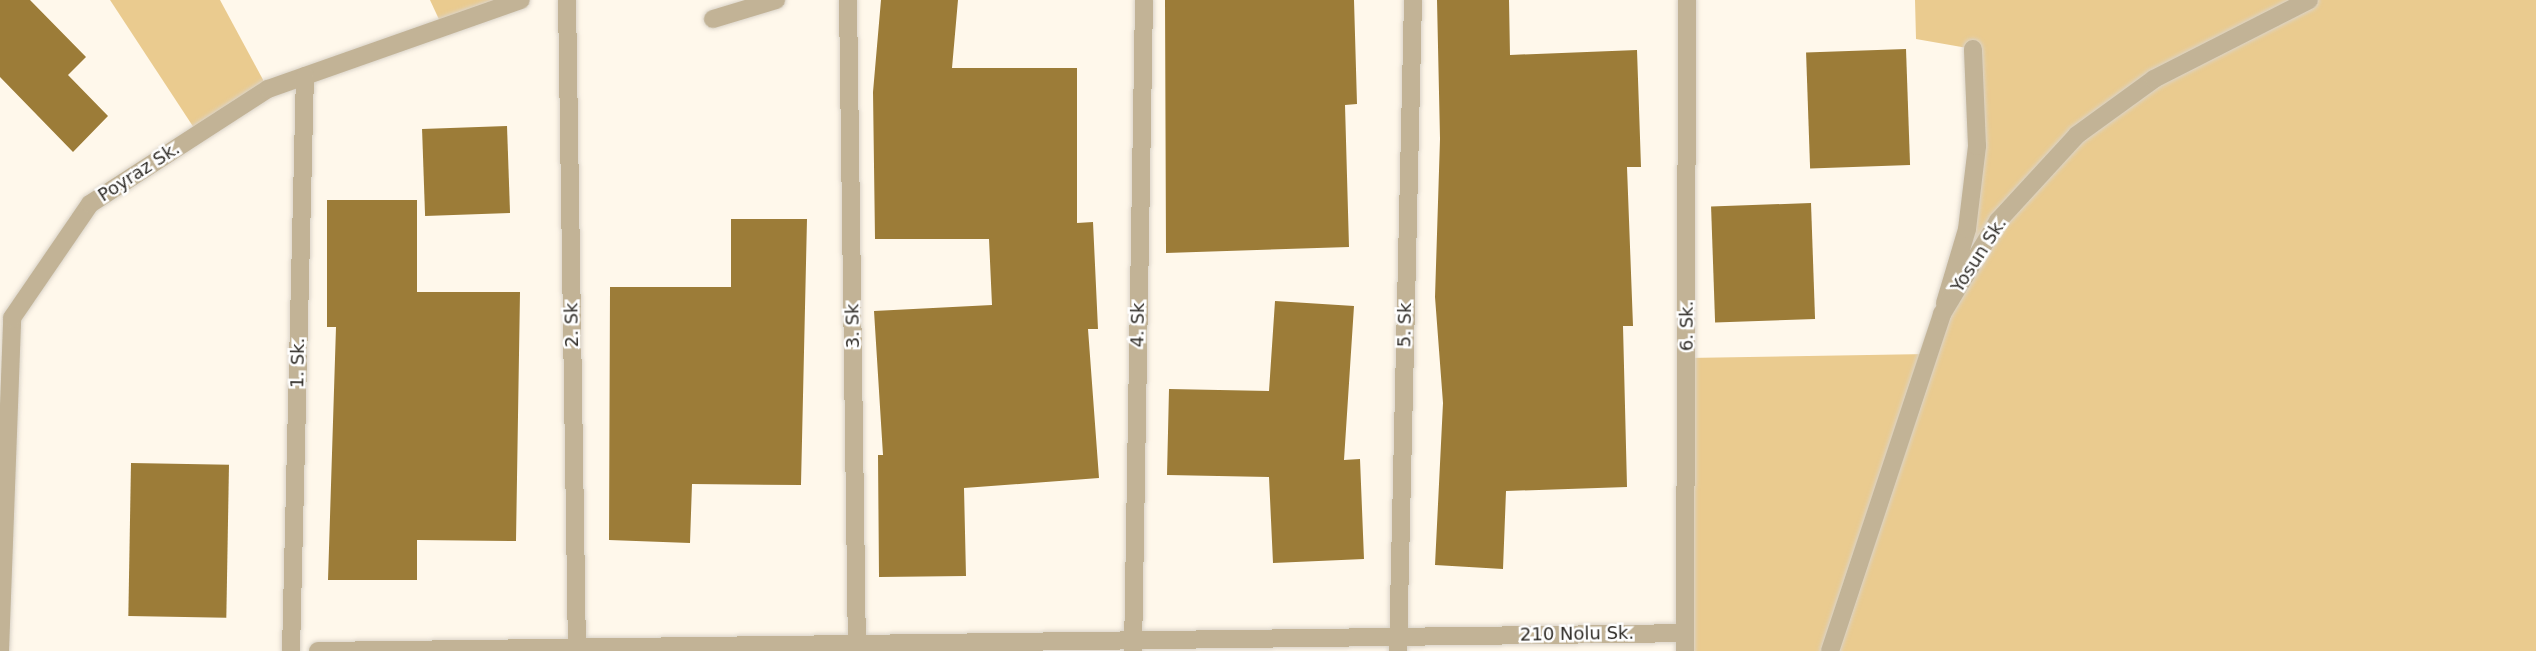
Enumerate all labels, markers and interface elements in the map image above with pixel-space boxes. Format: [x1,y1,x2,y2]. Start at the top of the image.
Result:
street label: Poyraz Sk. [94,138,184,206]
street label: Yosun Sk. [1947,213,2011,297]
street label: 6. Sk. [1676,301,1698,351]
street label: 2. Sk [561,302,583,348]
street label: 4. Sk [1127,302,1149,348]
street label: 5. Sk [1394,302,1416,348]
street label: 3. Sk [842,303,864,349]
street label: 1. Sk. [287,338,309,388]
street label: 210 Nolu Sk. [1520,622,1634,646]

